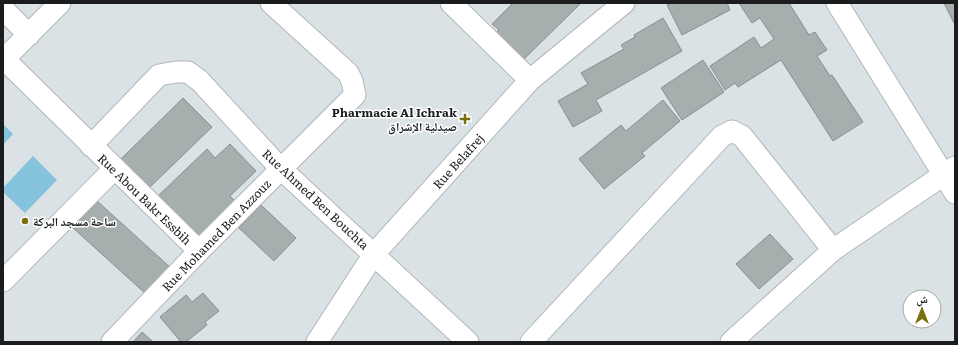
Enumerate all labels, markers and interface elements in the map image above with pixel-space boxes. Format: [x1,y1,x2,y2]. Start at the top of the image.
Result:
place label: Pharmacie Al Ichrak صيدلية الإشراق [332,103,458,135]
marker: Pharmacie Al Ichrak صيدلية الإشراق [460,114,470,124]
street label: Rue Belafrej [428,129,488,193]
street label: Rue Ahmed Ben Bouchta [259,145,374,254]
street label: Rue Abou Bakr Essbih [94,149,196,249]
street label: Rue Mohamed Ben Azzouz [157,175,275,295]
place label: ساحة مسجد البركة [33,212,116,230]
marker: ساحة مسجد البركة [20,216,30,226]
north arrow [902,289,942,329]
text: ش [916,290,928,307]

